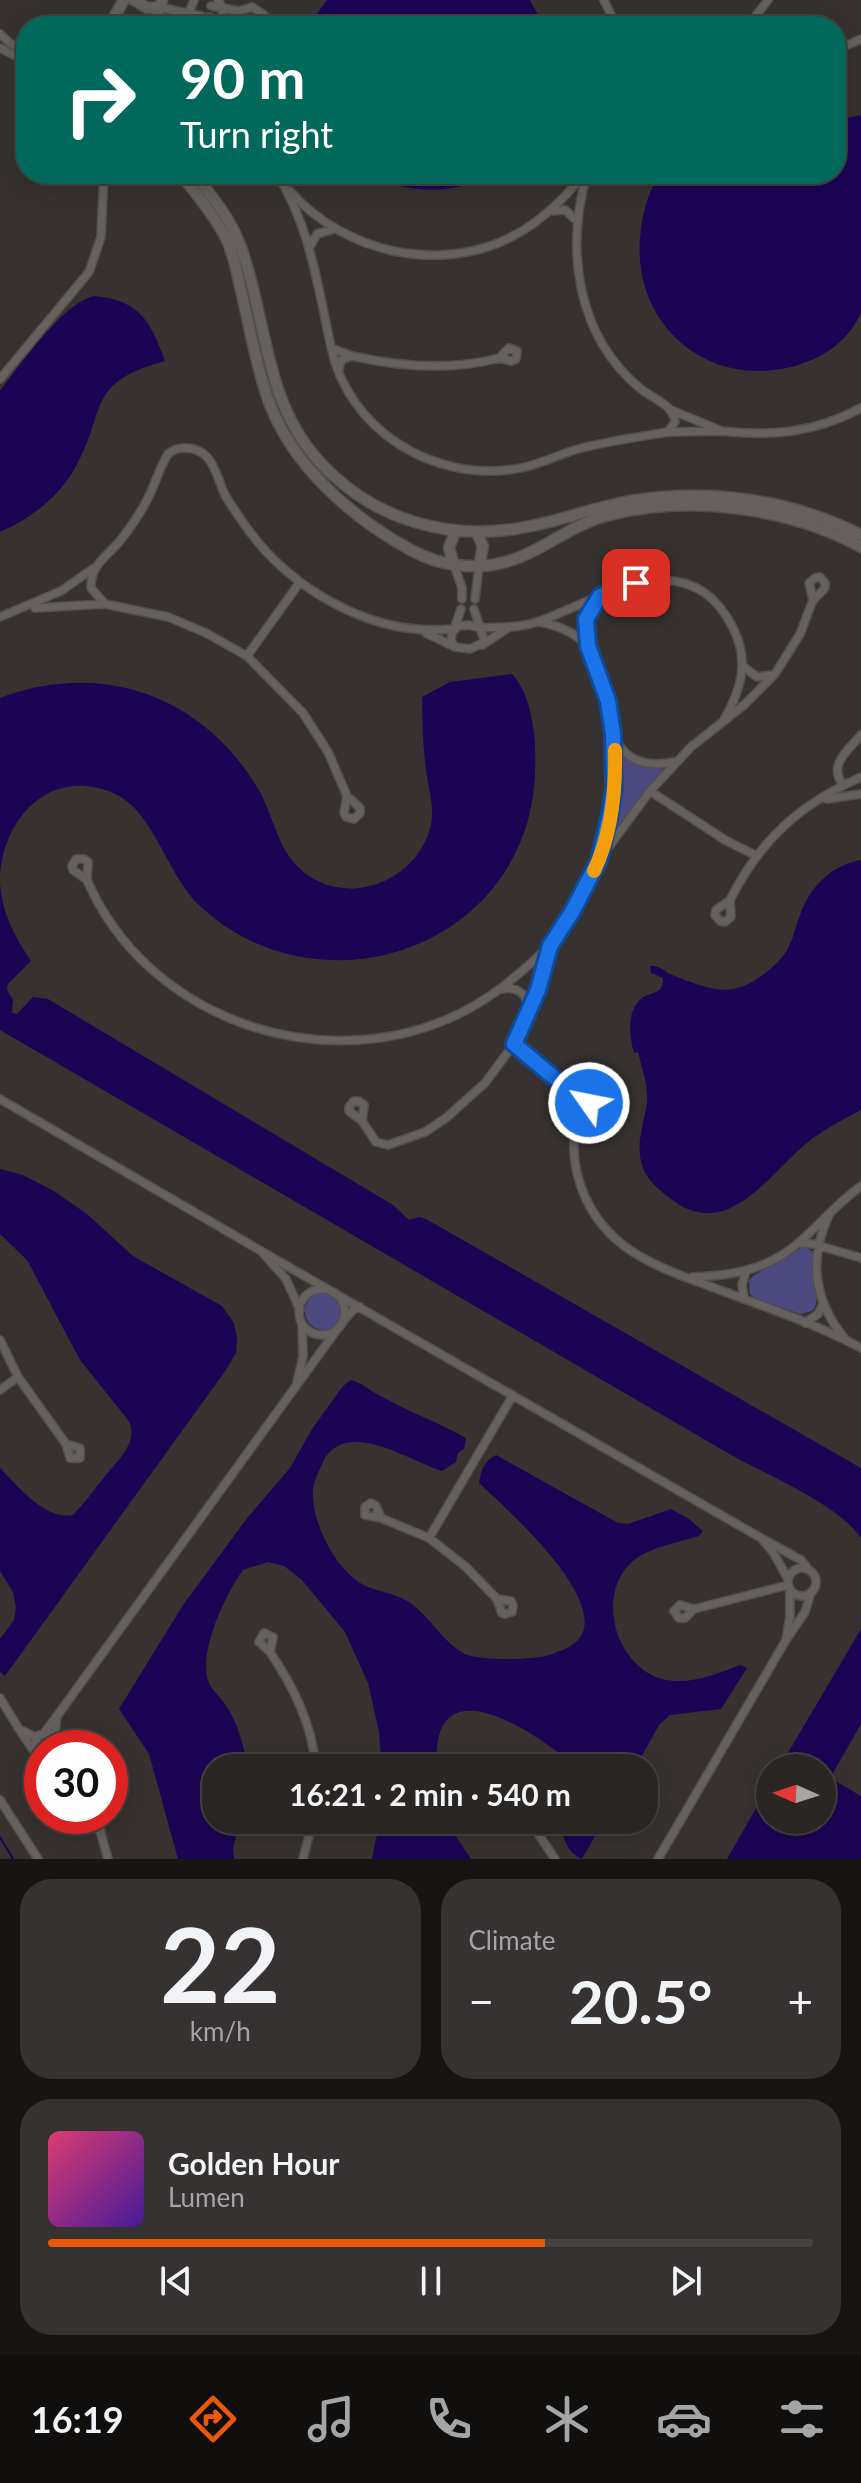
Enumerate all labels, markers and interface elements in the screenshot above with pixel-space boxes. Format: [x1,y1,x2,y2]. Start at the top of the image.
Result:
text: 90 m [180,44,305,111]
icon: right [48,48,152,152]
text: Turn right [180,112,333,156]
pin [602,549,670,617]
icon: arrive [614,561,658,605]
position arrow [547,1061,631,1145]
speed limit sign: 30 [24,1730,128,1834]
north arrow [756,1754,836,1834]
map controls [756,1754,836,1834]
text: 16:21 · 2 min · 540 m [289,1776,571,1812]
text: 22 [160,1900,281,2025]
text: Climate [469,1924,555,1956]
text: 20.5° [569,1965,713,2037]
text: − [469,1975,494,2027]
text: + [787,1975,813,2027]
text: km/h [190,2015,251,2047]
text: Golden Hour [168,2145,340,2181]
text: Lumen [168,2181,245,2213]
icon: previous [154,2259,198,2303]
icon: pause [409,2259,453,2303]
icon: next [664,2259,708,2303]
icon: directions [185,2391,241,2447]
icon: music [303,2391,359,2447]
icon: phone [421,2391,477,2447]
icon: climate [539,2391,595,2447]
icon: car [656,2391,712,2447]
icon: filters [774,2391,830,2447]
text: 16:19 [31,2397,124,2441]

